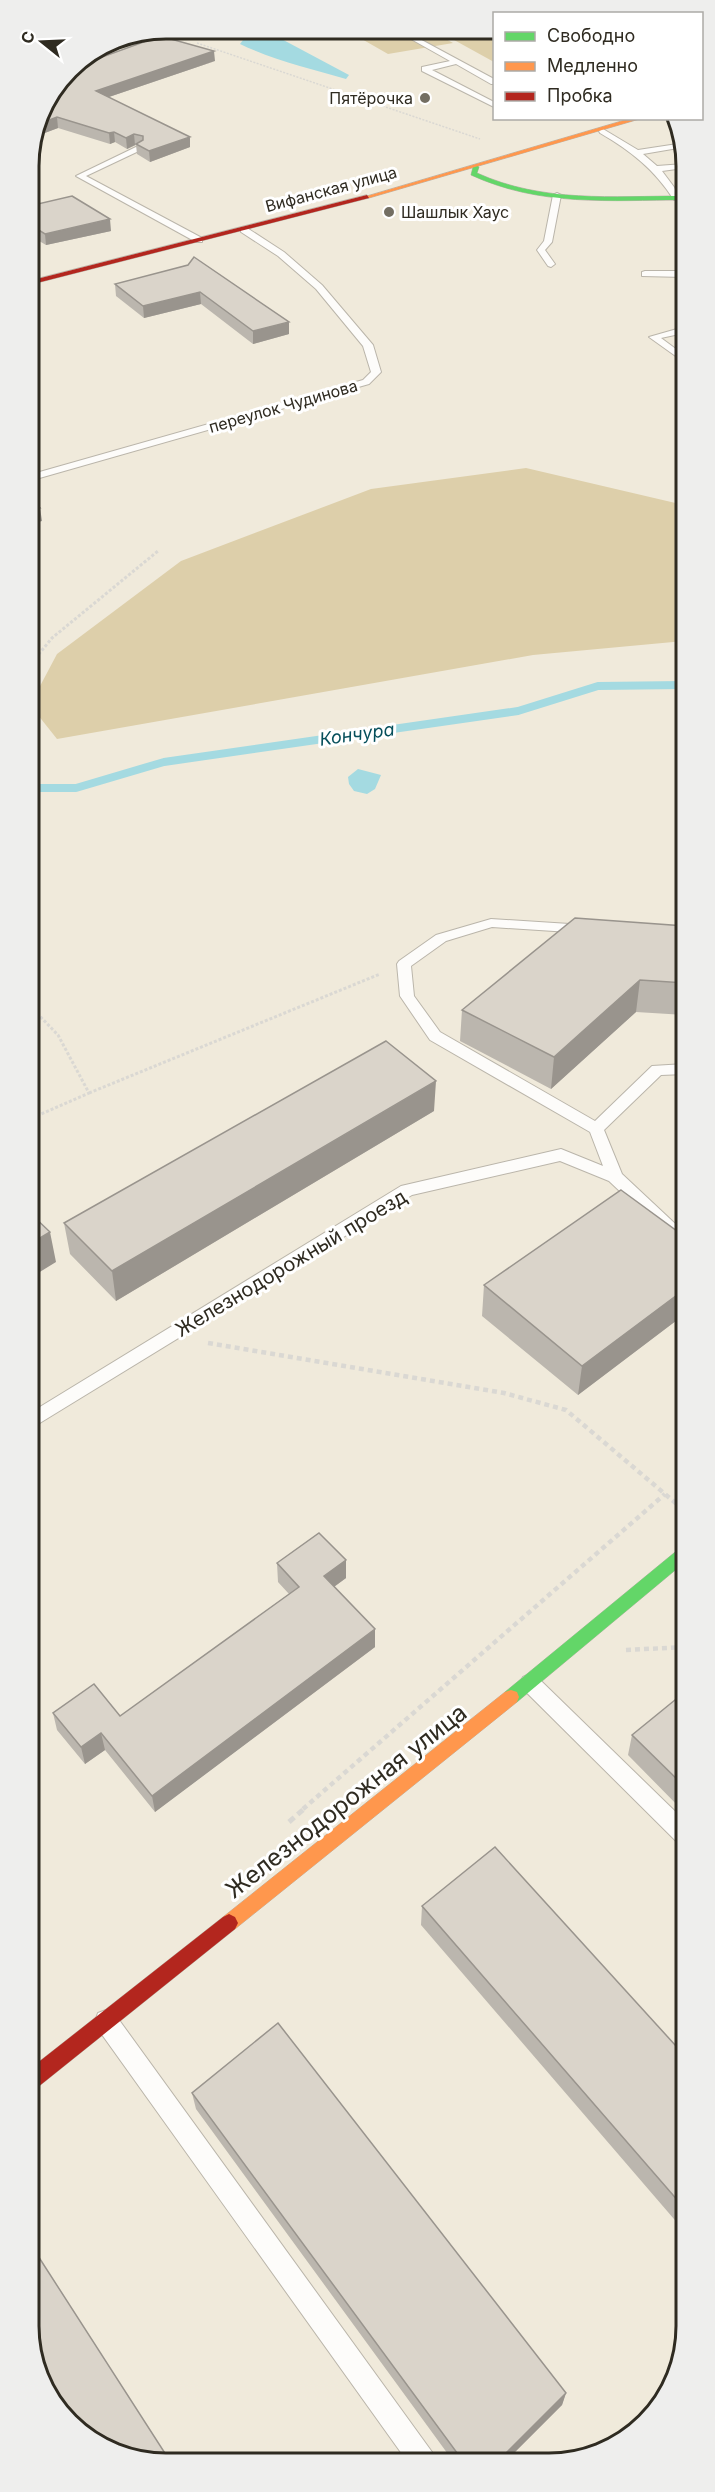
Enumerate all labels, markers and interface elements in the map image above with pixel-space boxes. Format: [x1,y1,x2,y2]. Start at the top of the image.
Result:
north arrow [12,12,72,72]
legend [493,12,703,120]
text: Свободно [547,25,635,46]
text: С [16,28,39,46]
text: Медленно [547,55,638,76]
text: Пробка [547,85,613,106]
place label: Пятёрочка [329,88,413,108]
marker: Пятёрочка [418,91,432,105]
street label: Вифанская улица [263,162,399,216]
place label: Шашлык Хаус [401,202,509,222]
marker: Шашлык Хаус [382,205,396,219]
street label: переулок Чудинова [206,375,360,437]
water label: Кончура [318,718,396,750]
street label: Железнодорожный проезд [171,1184,411,1342]
street label: Железнодорожная улица [220,1698,472,1904]

